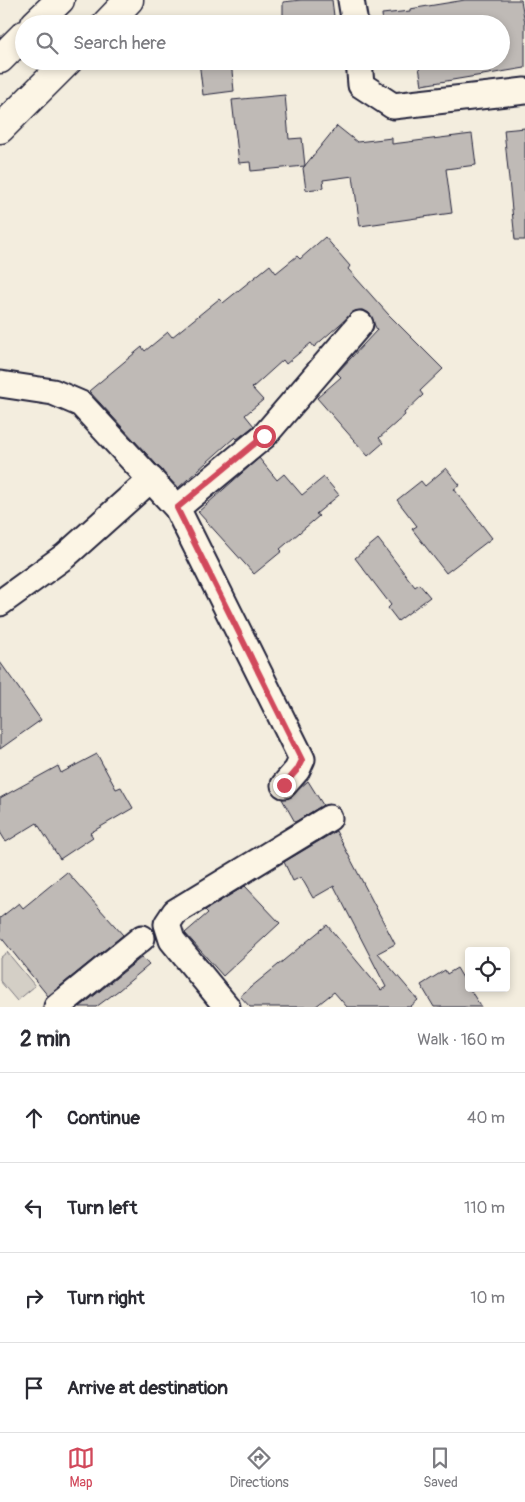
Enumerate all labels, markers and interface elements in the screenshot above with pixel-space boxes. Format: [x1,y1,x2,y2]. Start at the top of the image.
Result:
search box [15,15,510,70]
icon: search [33,29,61,57]
text: Search here [73,31,166,55]
route start [253,425,276,448]
route end [273,774,296,797]
map controls [465,947,510,992]
button: locate [465,947,510,992]
text: 2 min [20,1026,70,1053]
text: Walk · 160 m [417,1030,505,1050]
icon: ahead [20,1104,48,1132]
text: Continue [67,1106,140,1130]
text: 40 m [467,1108,505,1128]
icon: left [20,1194,48,1222]
text: Turn left [67,1196,137,1220]
text: 110 m [464,1198,505,1218]
icon: right [20,1284,48,1312]
text: Turn right [67,1286,145,1310]
text: 10 m [470,1288,505,1308]
icon: arrive [20,1374,48,1402]
text: Arrive at destination [67,1376,228,1400]
tab: Map [67,1444,95,1491]
tab: Directions [229,1444,289,1491]
tab: Saved [423,1444,458,1491]

